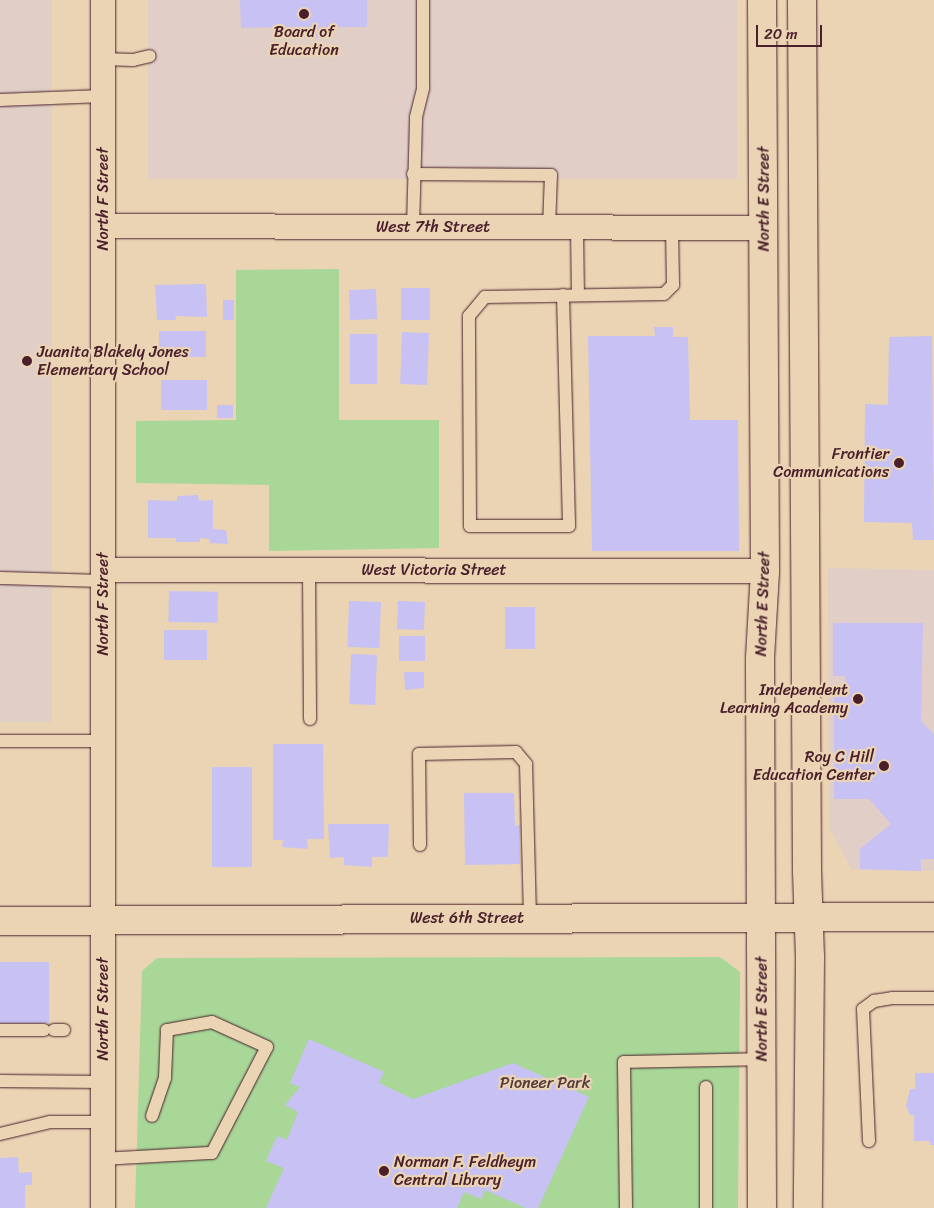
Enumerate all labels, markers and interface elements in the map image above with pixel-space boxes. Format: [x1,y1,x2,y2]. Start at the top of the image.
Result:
marker: Board of Education [298,8,310,20]
scale bar [759,15,825,47]
text: 20 m [764,21,798,47]
place label: Board of Education [269,22,339,60]
street label: North F Street [93,147,113,251]
street label: North E Street [754,147,774,251]
street label: West 7th Street [376,217,490,237]
place label: Juanita Blakely Jones Elementary School [37,342,190,380]
marker: Juanita Blakely Jones Elementary School [21,355,33,367]
place label: Frontier Communications [773,444,889,482]
marker: Frontier Communications [893,457,905,469]
street label: North E Street [752,551,774,657]
street label: North F Street [93,552,113,656]
street label: West Victoria Street [361,560,507,580]
place label: Independent Learning Academy [720,680,848,718]
marker: Independent Learning Academy [852,693,864,705]
place label: Roy C Hill Education Center [752,747,874,785]
marker: Roy C Hill Education Center [878,760,890,772]
street label: West 6th Street [410,908,524,928]
street label: North F Street [93,957,113,1061]
street label: North E Street [752,957,772,1061]
park label: Pioneer Park [500,1073,590,1093]
place label: Norman F. Feldheym Central Library [394,1152,536,1190]
marker: Norman F. Feldheym Central Library [378,1165,390,1177]

